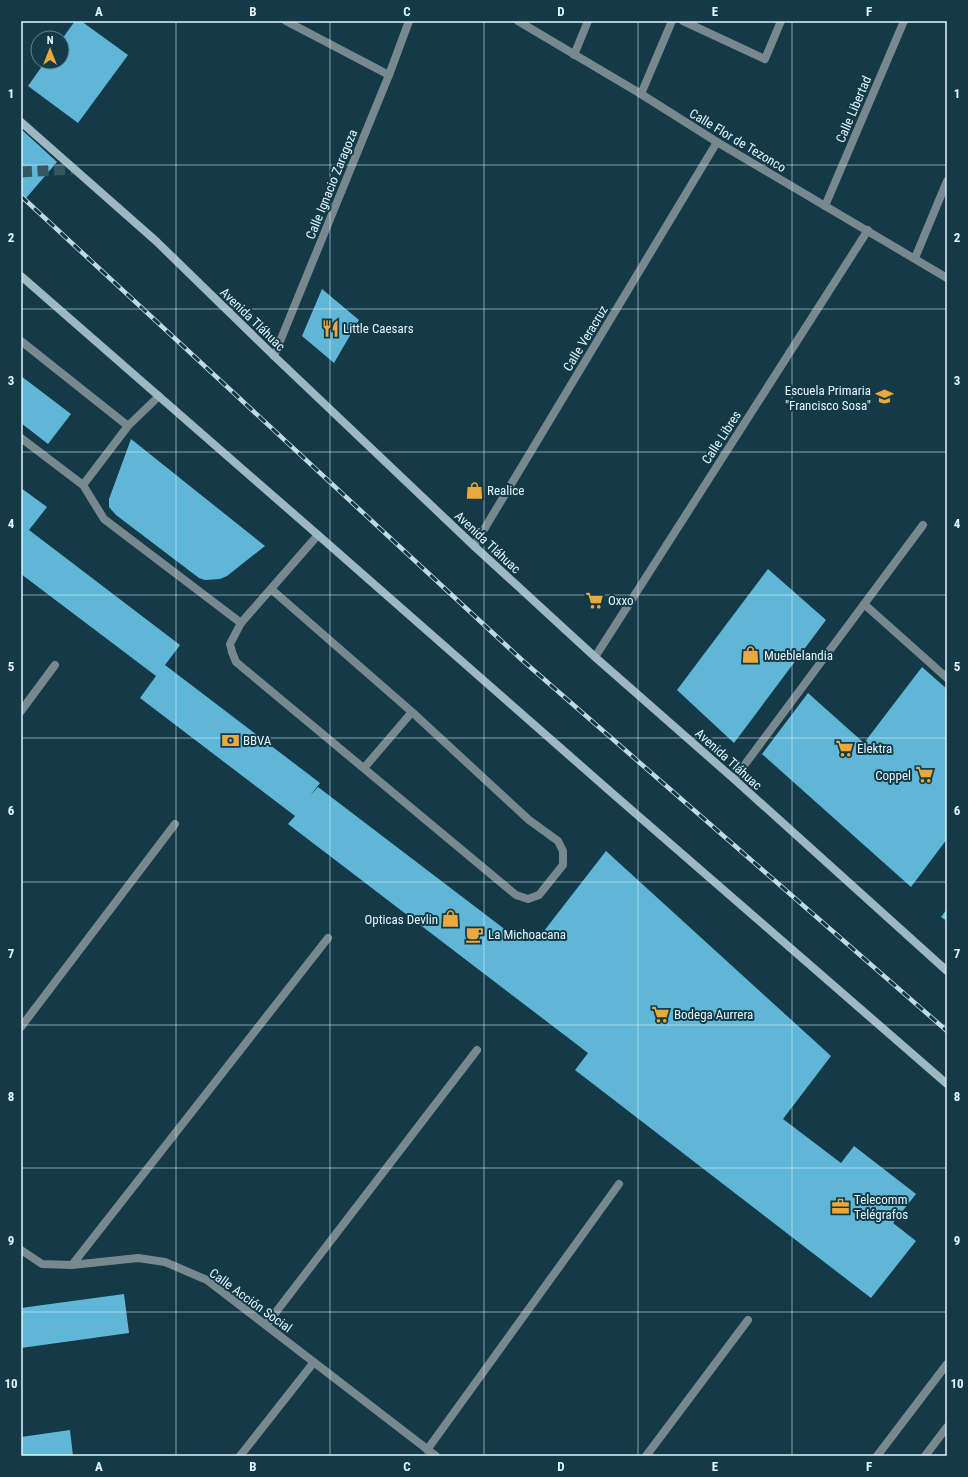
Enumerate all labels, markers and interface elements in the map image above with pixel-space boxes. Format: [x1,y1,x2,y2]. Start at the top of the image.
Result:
text: A [95,4,103,19]
text: B [249,4,257,19]
text: C [403,4,411,19]
text: D [557,4,565,19]
text: E [712,4,719,19]
text: F [866,4,872,19]
north arrow [30,30,70,70]
text: N [47,34,54,47]
street label: Calle Libertad [833,74,874,145]
text: 1 [8,86,14,101]
text: 1 [954,86,960,101]
street label: Calle Flor de Tezonco [687,106,789,175]
street label: Calle Ignacio Zaragoza [303,127,360,241]
text: 2 [8,230,15,245]
text: 2 [954,230,961,245]
street label: Avenida Tláhuac [217,285,288,354]
street label: Calle Veracruz [560,303,611,374]
restaurant icon: Little Caesars [320,318,340,338]
place label: Little Caesars [343,321,414,336]
text: 3 [8,373,14,388]
text: 3 [954,373,960,388]
place label: Escuela Primaria "Francisco Sosa" [785,383,871,413]
school or university icon: Escuela Primaria "Francisco Sosa" [874,387,894,407]
street label: Calle Libres [699,408,744,467]
shop icon: Realice [464,480,484,500]
place label: Realice [487,483,524,498]
street label: Avenida Tláhuac [452,508,524,577]
text: 4 [8,516,15,531]
text: 4 [954,516,961,531]
supermarket icon: Oxxo [585,590,605,610]
place label: Oxxo [608,593,634,608]
shop icon: Mueblelandia [741,645,761,665]
place label: Mueblelandia [764,648,833,663]
text: 5 [8,659,15,674]
text: 5 [954,659,961,674]
street label: Avenida Tláhuac [692,726,765,793]
bank icon: BBVA [220,730,240,750]
place label: BBVA [243,733,272,748]
supermarket icon: Elektra [834,738,854,758]
place label: Elektra [857,741,892,756]
supermarket icon: Coppel [914,765,934,785]
place label: Coppel [875,768,911,783]
text: 6 [8,803,15,818]
text: 6 [954,803,961,818]
shop icon: Opticas Devlin [441,909,461,929]
place label: Opticas Devlin [365,912,438,927]
cafe icon: La Michoacana [465,924,485,944]
place label: La Michoacana [488,927,566,942]
text: 7 [8,946,15,961]
text: 7 [954,946,961,961]
supermarket icon: Bodega Aurrera [651,1004,671,1024]
place label: Bodega Aurrera [674,1007,753,1022]
text: 8 [8,1089,14,1104]
text: 8 [954,1089,960,1104]
place label: Telecomm Telégrafos [854,1192,908,1222]
office icon: Telecomm Telégrafos [831,1196,851,1216]
text: 9 [8,1233,14,1248]
text: 9 [954,1233,960,1248]
street label: Calle Acción Social [206,1265,295,1335]
text: 10 [4,1376,18,1391]
text: 10 [950,1376,964,1391]
text: A [95,1459,103,1474]
text: B [249,1459,257,1474]
text: C [403,1459,411,1474]
text: D [557,1459,565,1474]
text: E [712,1459,719,1474]
text: F [866,1459,872,1474]

